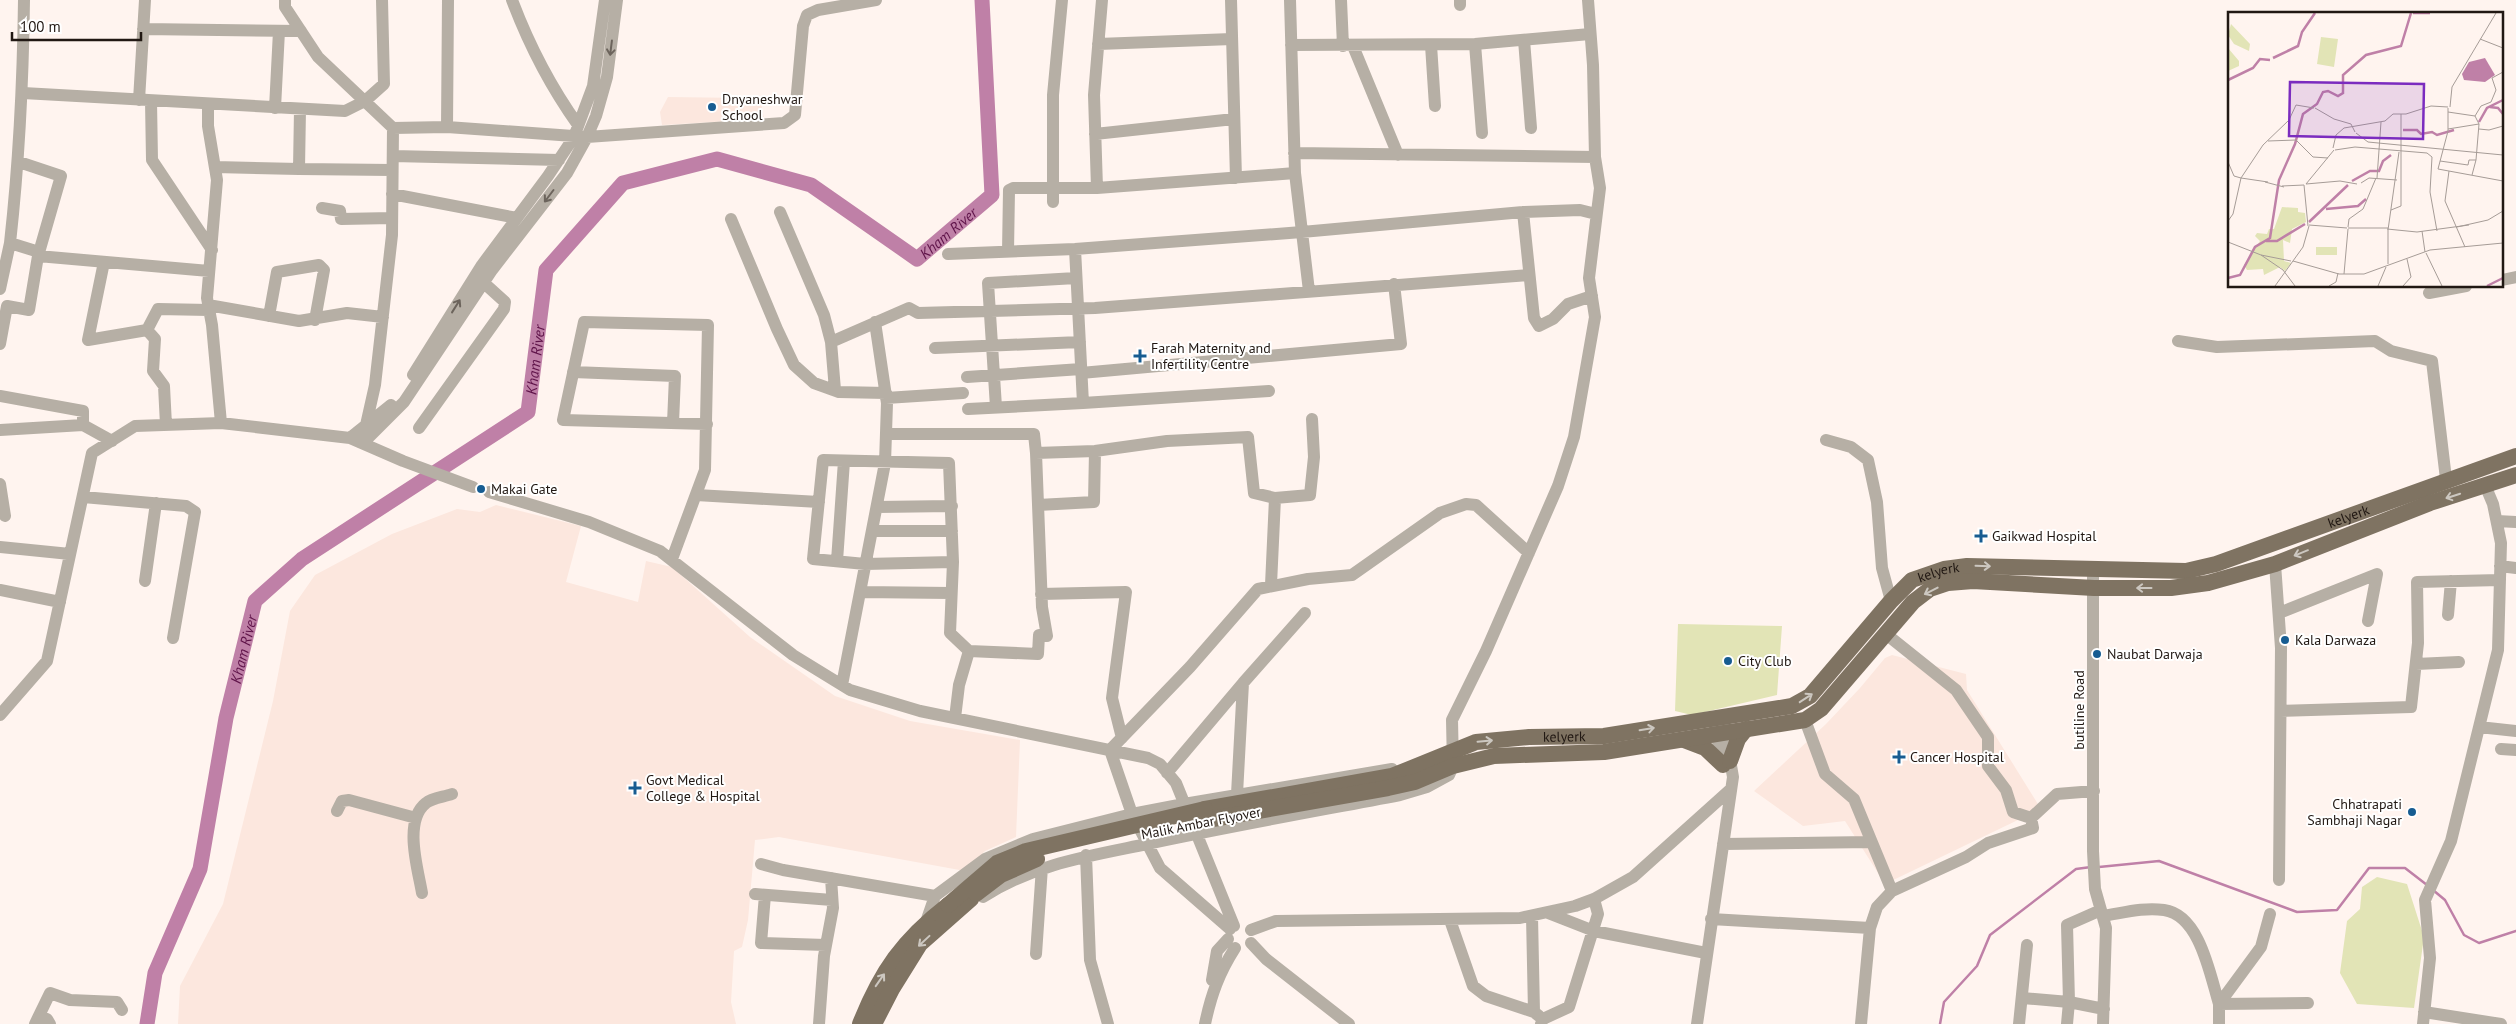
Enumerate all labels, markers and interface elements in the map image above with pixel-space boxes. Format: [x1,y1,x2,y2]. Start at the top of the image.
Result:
scale bar [12,10,141,42]
inset map [2228,12,2504,288]
text: 100 m [20,17,61,36]
one-way arrow [606,40,616,56]
place label: Dnyaneshwar School [722,90,803,124]
marker: Dnyaneshwar School [706,101,718,113]
one-way arrow [544,189,554,203]
water label: Kham River [915,202,981,263]
one-way arrow [451,300,461,314]
water label: Kham River [521,323,549,396]
place label: Farah Maternity and Infertility Centre [1151,339,1271,373]
marker: Farah Maternity and Infertility Centre [1133,349,1147,363]
place label: Makai Gate [491,480,557,498]
marker: Makai Gate [475,483,487,495]
one-way arrow [2445,491,2461,501]
street label: kelyerk [2325,500,2372,532]
place label: Gaikwad Hospital [1992,527,2096,545]
marker: Gaikwad Hospital [1974,529,1988,543]
one-way arrow [2294,549,2309,559]
street label: kelyerk [1915,558,1961,586]
one-way arrow [1975,562,1991,571]
one-way arrow [2136,583,2152,593]
one-way arrow [1923,586,1938,596]
water label: Kham River [225,612,261,685]
place label: Kala Darwaza [2295,631,2376,649]
marker: Kala Darwaza [2279,634,2291,646]
place label: Naubat Darwaja [2107,645,2203,663]
marker: Naubat Darwaja [2091,648,2103,660]
place label: City Club [1738,652,1791,670]
marker: City Club [1722,655,1734,667]
street label: butiline Road [2070,670,2088,750]
one-way arrow [1798,693,1812,703]
one-way arrow [1639,724,1655,734]
street label: kelyerk [1543,727,1586,746]
one-way arrow [1477,736,1493,746]
place label: Cancer Hospital [1910,748,2004,766]
marker: Cancer Hospital [1892,750,1906,764]
place label: Govt Medical College & Hospital [646,771,760,805]
marker: Govt Medical College & Hospital [628,781,642,795]
place label: Chhatrapati Sambhaji Nagar [2307,795,2402,829]
street label: Malik Ambar Flyover [1140,803,1263,843]
marker: Chhatrapati Sambhaji Nagar [2406,806,2418,818]
one-way arrow [918,935,931,947]
one-way arrow [875,973,885,987]

